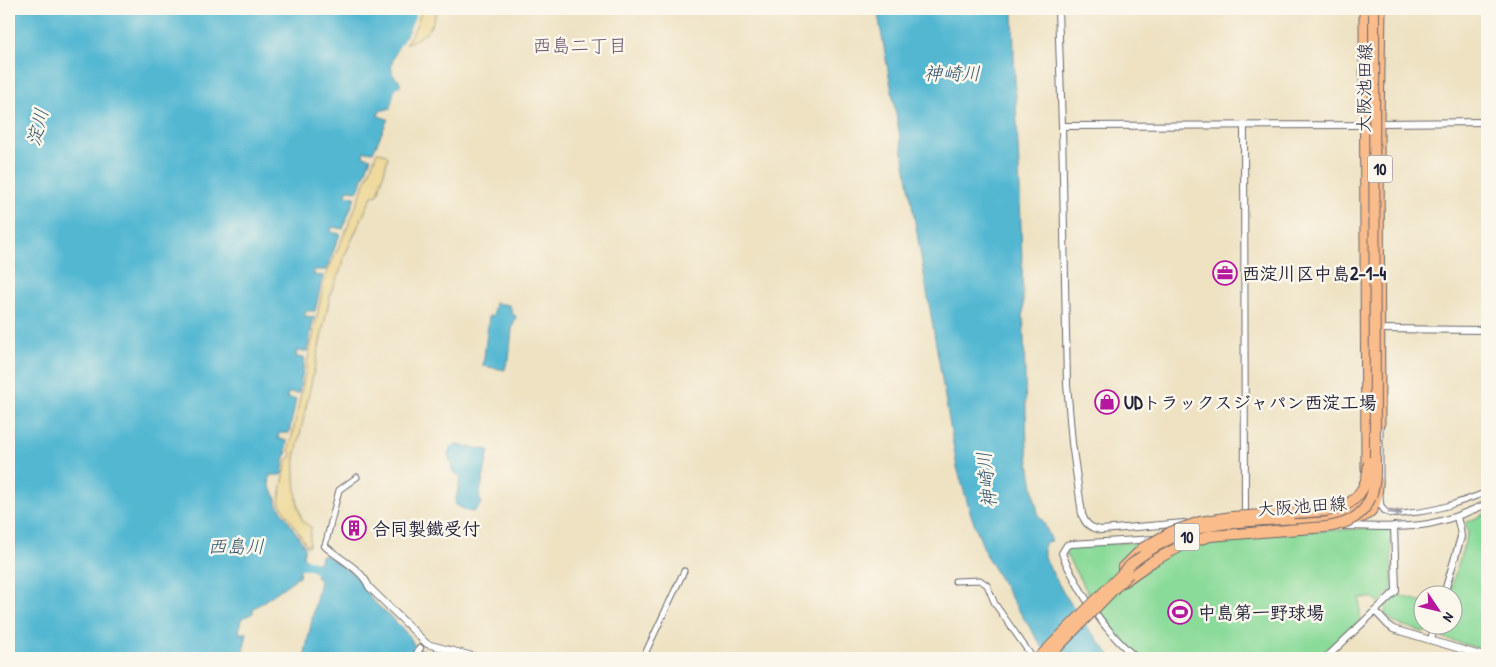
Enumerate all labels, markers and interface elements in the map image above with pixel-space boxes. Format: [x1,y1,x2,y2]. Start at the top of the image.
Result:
district label: 西島二丁目 [532,32,628,58]
street label: 大阪池田線 [1351,43,1377,133]
water label: 神崎川 [923,60,981,86]
water label: 淀川 [20,105,54,149]
road number: 10 [1368,156,1392,182]
office icon: 西淀川区中島2-1-4 [1212,260,1238,286]
place label: 西淀川区中島2-1-4 [1242,261,1387,286]
shop icon: UDトラックスジャパン西淀工場 [1094,389,1120,415]
place label: UDトラックスジャパン西淀工場 [1124,390,1376,415]
water label: 神崎川 [970,450,1002,510]
street label: 大阪池田線 [1256,490,1348,522]
one-way arrow [1387,509,1403,517]
building icon: 合同製鐵受付 [341,515,367,541]
place label: 合同製鐵受付 [372,516,480,541]
road number: 10 [1174,524,1200,550]
water label: 西島川 [207,533,265,559]
north arrow [1414,584,1464,634]
sports icon: 中島第一野球場 [1167,599,1193,625]
place label: 中島第一野球場 [1198,600,1324,625]
text: N [1439,609,1459,627]

